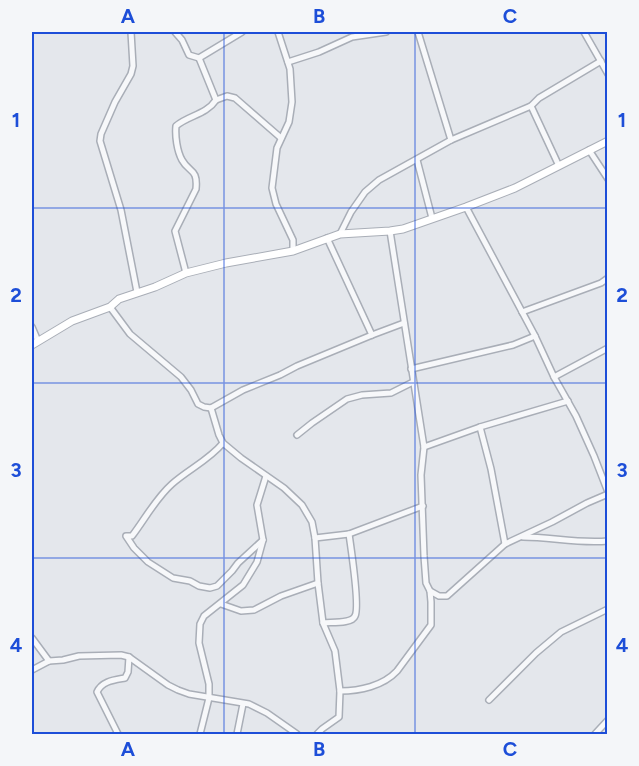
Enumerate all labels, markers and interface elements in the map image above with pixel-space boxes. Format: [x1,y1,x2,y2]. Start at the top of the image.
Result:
text: A [121,4,136,28]
text: B [313,4,325,28]
text: C [503,4,517,28]
text: 1 [12,108,20,132]
text: 1 [618,108,626,132]
text: 2 [10,283,22,307]
text: 2 [616,283,628,307]
text: 3 [10,458,22,482]
text: 3 [616,458,628,482]
text: 4 [10,633,23,657]
text: 4 [616,633,629,657]
text: A [121,737,136,761]
text: B [313,737,325,761]
text: C [503,737,517,761]

